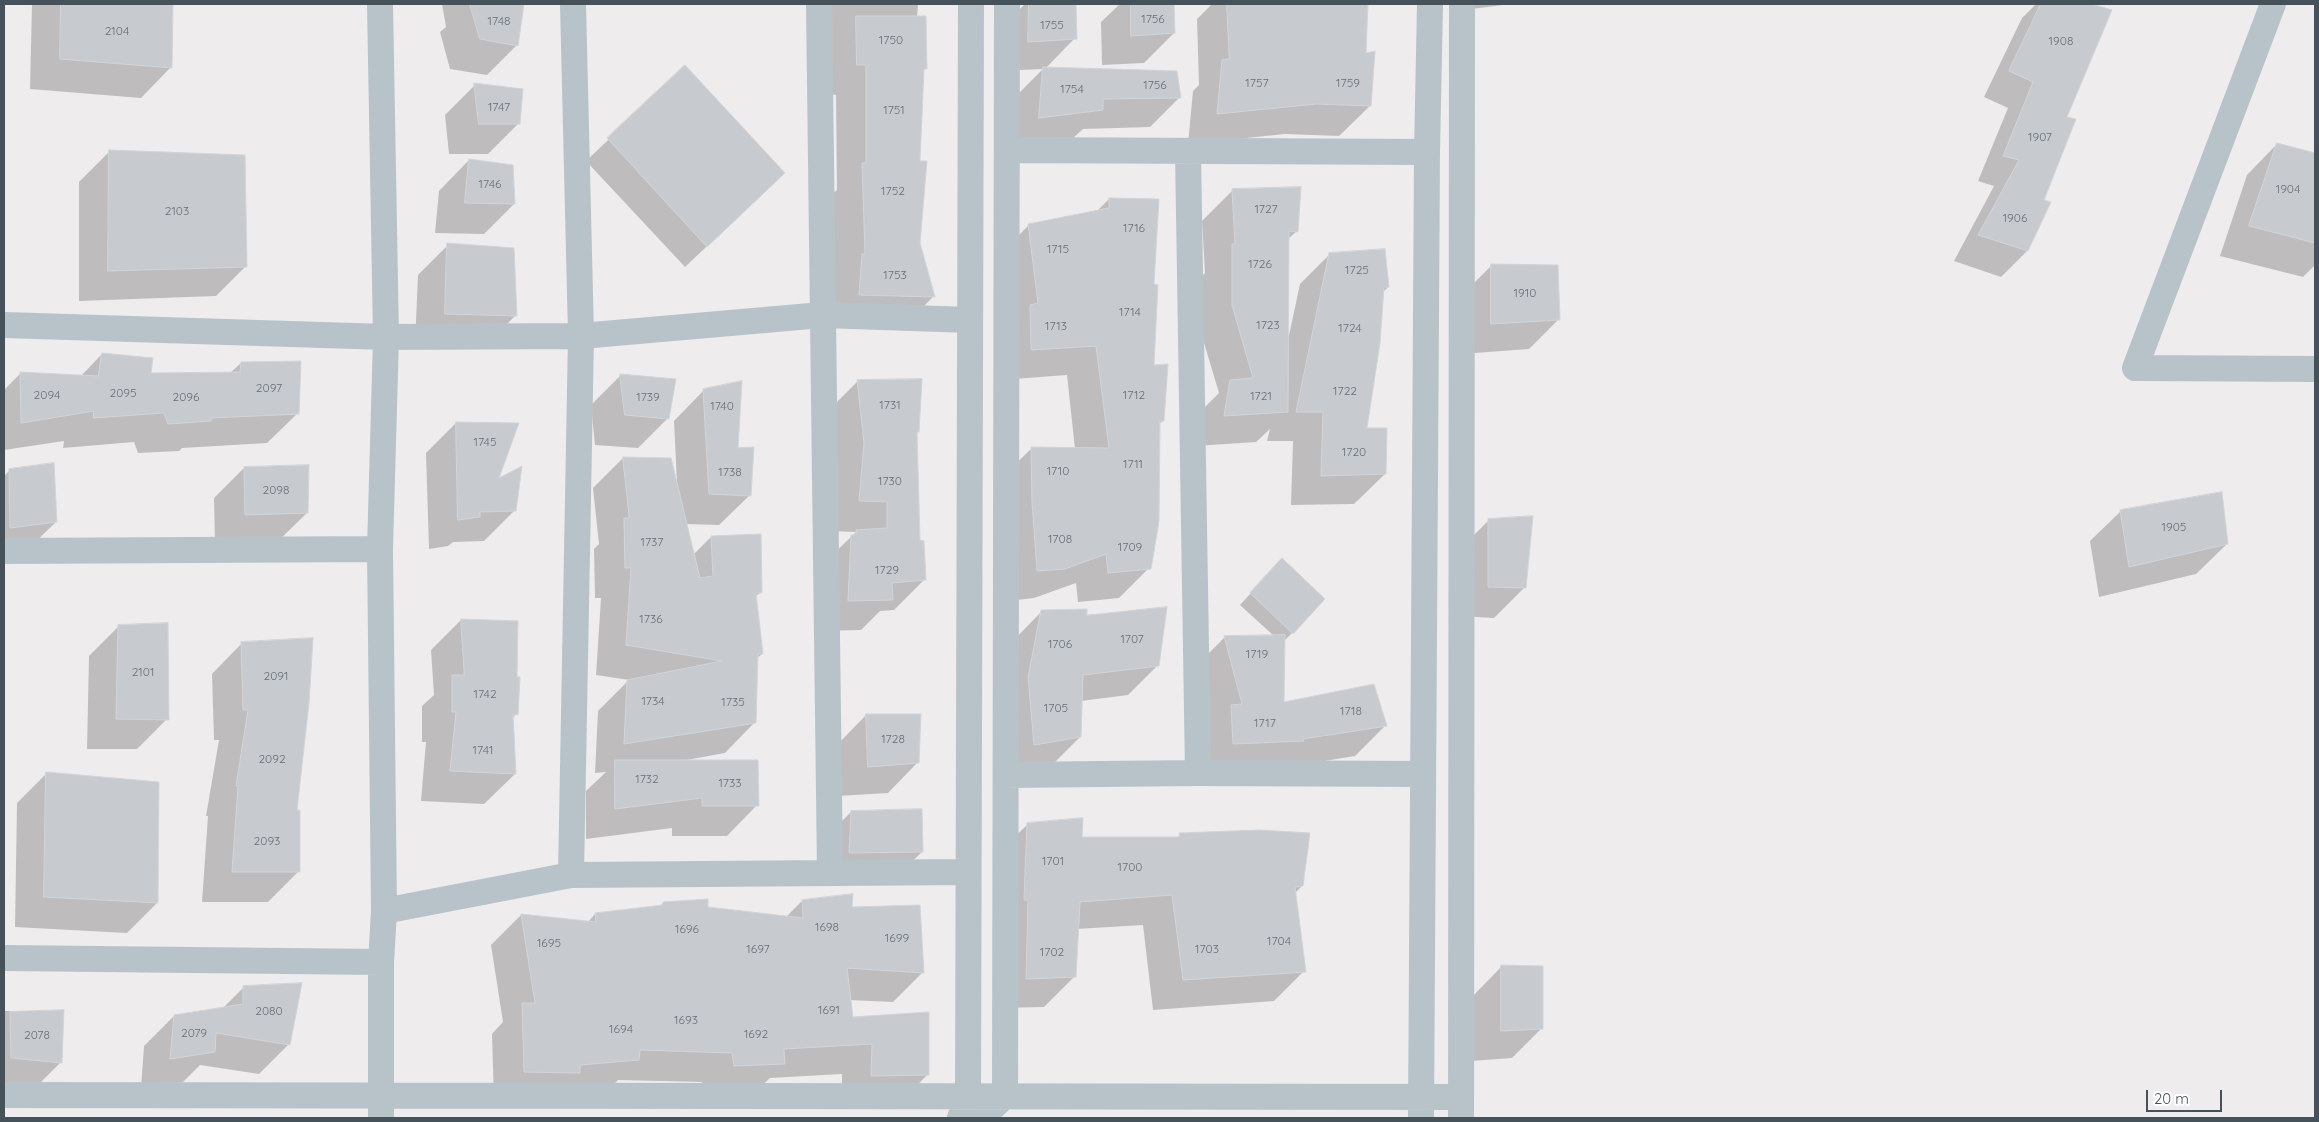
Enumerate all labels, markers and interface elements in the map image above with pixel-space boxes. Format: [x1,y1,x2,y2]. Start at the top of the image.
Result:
house number: 1756 [1141,12,1165,26]
house number: 1748 [488,14,510,28]
house number: 1755 [1040,18,1064,32]
house number: 2104 [105,24,129,38]
house number: 1750 [879,33,903,47]
house number: 1908 [2049,34,2073,48]
house number: 1757 [1245,76,1269,90]
house number: 1759 [1336,76,1360,90]
house number: 1756 [1143,78,1167,92]
house number: 1754 [1060,82,1084,96]
house number: 1747 [488,100,510,114]
house number: 1751 [883,103,905,117]
house number: 1907 [2028,130,2052,144]
house number: 1746 [479,177,501,191]
house number: 1904 [2276,182,2300,196]
house number: 1752 [881,184,905,198]
house number: 1727 [1254,202,1278,216]
house number: 2103 [165,204,189,218]
house number: 1906 [2003,211,2027,225]
house number: 1716 [1123,221,1145,235]
house number: 1715 [1047,242,1069,256]
house number: 1726 [1248,257,1272,271]
house number: 1725 [1345,263,1369,277]
house number: 1753 [883,268,907,282]
house number: 1910 [1514,286,1536,300]
house number: 1714 [1119,305,1141,319]
house number: 1723 [1256,318,1280,332]
house number: 1713 [1045,319,1067,333]
house number: 1724 [1338,321,1362,335]
house number: 2097 [256,381,282,395]
house number: 1722 [1333,384,1357,398]
house number: 2095 [109,386,137,400]
house number: 2094 [34,388,60,402]
house number: 1712 [1123,388,1145,402]
house number: 1721 [1250,389,1272,403]
house number: 2096 [173,390,199,404]
house number: 1739 [636,390,660,404]
house number: 1731 [879,398,901,412]
house number: 1740 [710,399,734,413]
house number: 1745 [473,435,497,449]
house number: 1720 [1342,445,1366,459]
house number: 1711 [1123,457,1143,471]
house number: 1710 [1047,464,1069,478]
house number: 1738 [718,465,742,479]
house number: 1730 [878,474,902,488]
house number: 2098 [263,483,289,497]
house number: 1905 [2162,520,2186,534]
house number: 1708 [1048,532,1072,546]
house number: 1737 [640,535,664,549]
house number: 1709 [1118,540,1142,554]
house number: 1729 [875,563,899,577]
house number: 1736 [639,612,663,626]
house number: 1707 [1120,632,1144,646]
house number: 1706 [1048,637,1072,651]
house number: 1719 [1246,647,1268,661]
house number: 2101 [132,665,154,679]
house number: 2091 [263,669,289,683]
house number: 1742 [473,687,497,701]
house number: 1734 [641,694,665,708]
house number: 1735 [721,695,745,709]
house number: 1705 [1044,701,1068,715]
house number: 1718 [1340,704,1362,718]
house number: 1717 [1254,716,1276,730]
house number: 1728 [881,732,905,746]
house number: 1741 [473,743,493,757]
house number: 2092 [258,752,286,766]
house number: 1732 [635,772,659,786]
house number: 1733 [718,776,742,790]
house number: 2093 [254,834,280,848]
house number: 1701 [1042,854,1064,868]
house number: 1700 [1118,860,1142,874]
house number: 1698 [815,920,839,934]
house number: 1696 [675,922,699,936]
house number: 1699 [885,931,909,945]
house number: 1704 [1267,934,1291,948]
house number: 1695 [537,936,561,950]
house number: 1697 [746,942,770,956]
house number: 1703 [1195,942,1219,956]
house number: 1702 [1040,945,1064,959]
house number: 1691 [818,1003,840,1017]
house number: 2080 [255,1004,283,1018]
house number: 1693 [674,1013,698,1027]
house number: 1694 [609,1022,633,1036]
house number: 2079 [181,1026,207,1040]
house number: 1692 [744,1027,768,1041]
house number: 2078 [24,1028,50,1042]
scale bar [2149,1080,2225,1112]
text: 20 m [2154,1089,2189,1108]

